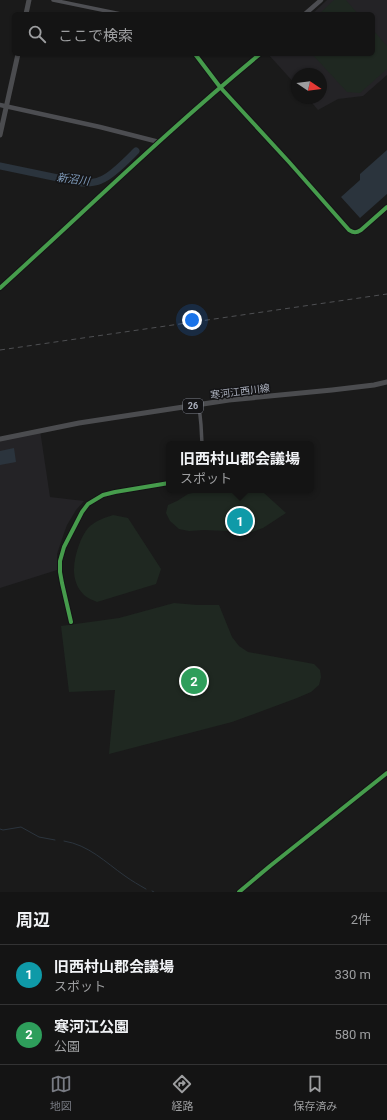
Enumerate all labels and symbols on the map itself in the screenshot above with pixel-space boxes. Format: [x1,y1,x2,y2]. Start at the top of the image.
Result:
north arrow [291,68,327,104]
water label: 新沼川 [56,171,91,188]
your location [182,310,202,330]
street label: 寒河江西川線 [210,382,271,401]
road number: 26 [183,399,203,413]
pin: 1 [227,506,253,536]
pin: 2 [181,666,207,696]

